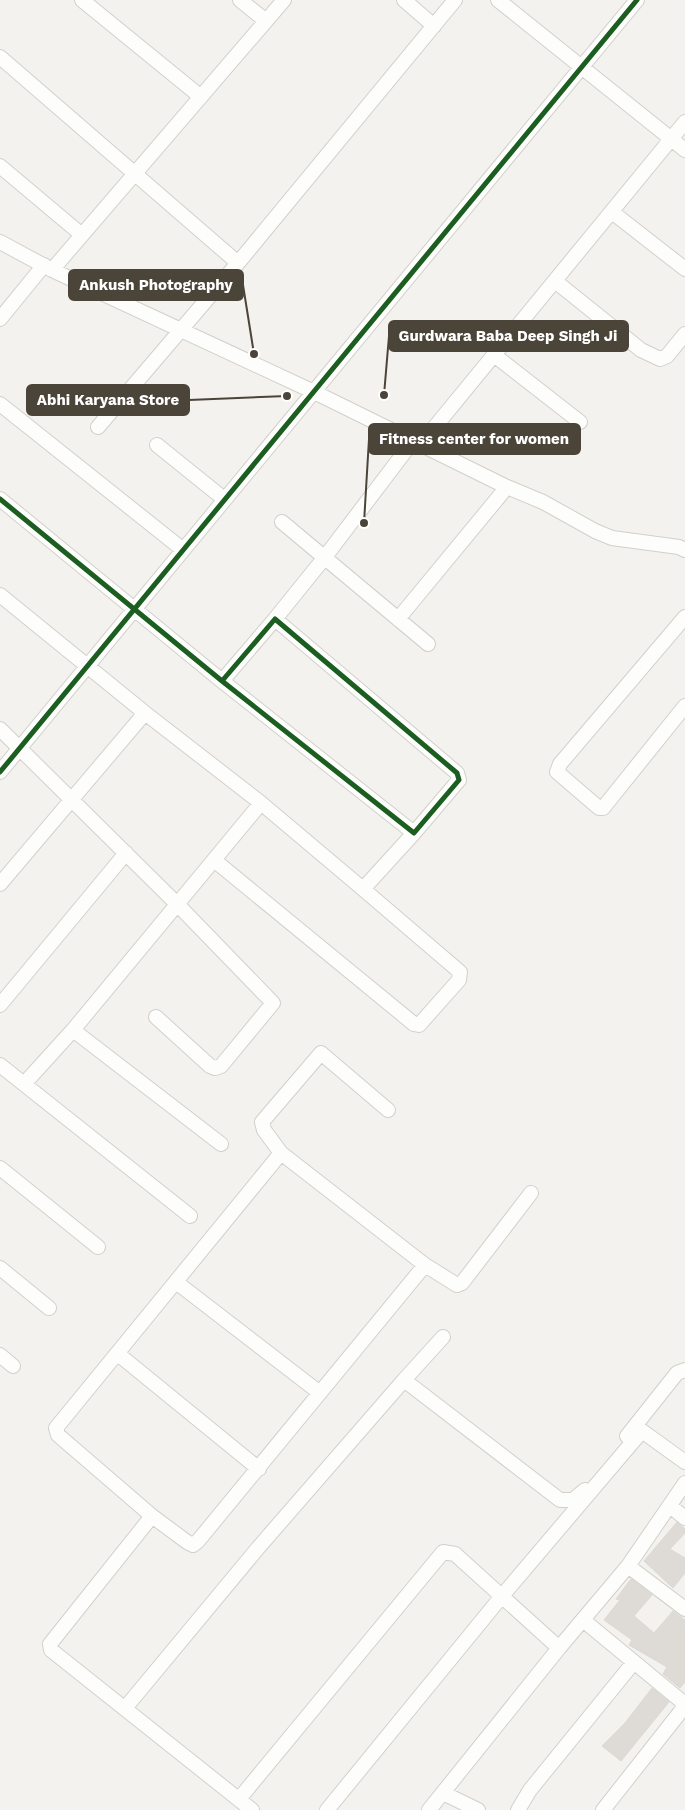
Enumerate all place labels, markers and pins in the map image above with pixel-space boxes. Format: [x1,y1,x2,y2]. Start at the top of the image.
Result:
callout: Ankush Photography [69,270,243,300]
callout: Gurdwara Baba Deep Singh Ji [389,321,628,351]
callout: Abhi Karyana Store [27,385,189,415]
callout: Fitness center for women [369,424,580,454]

